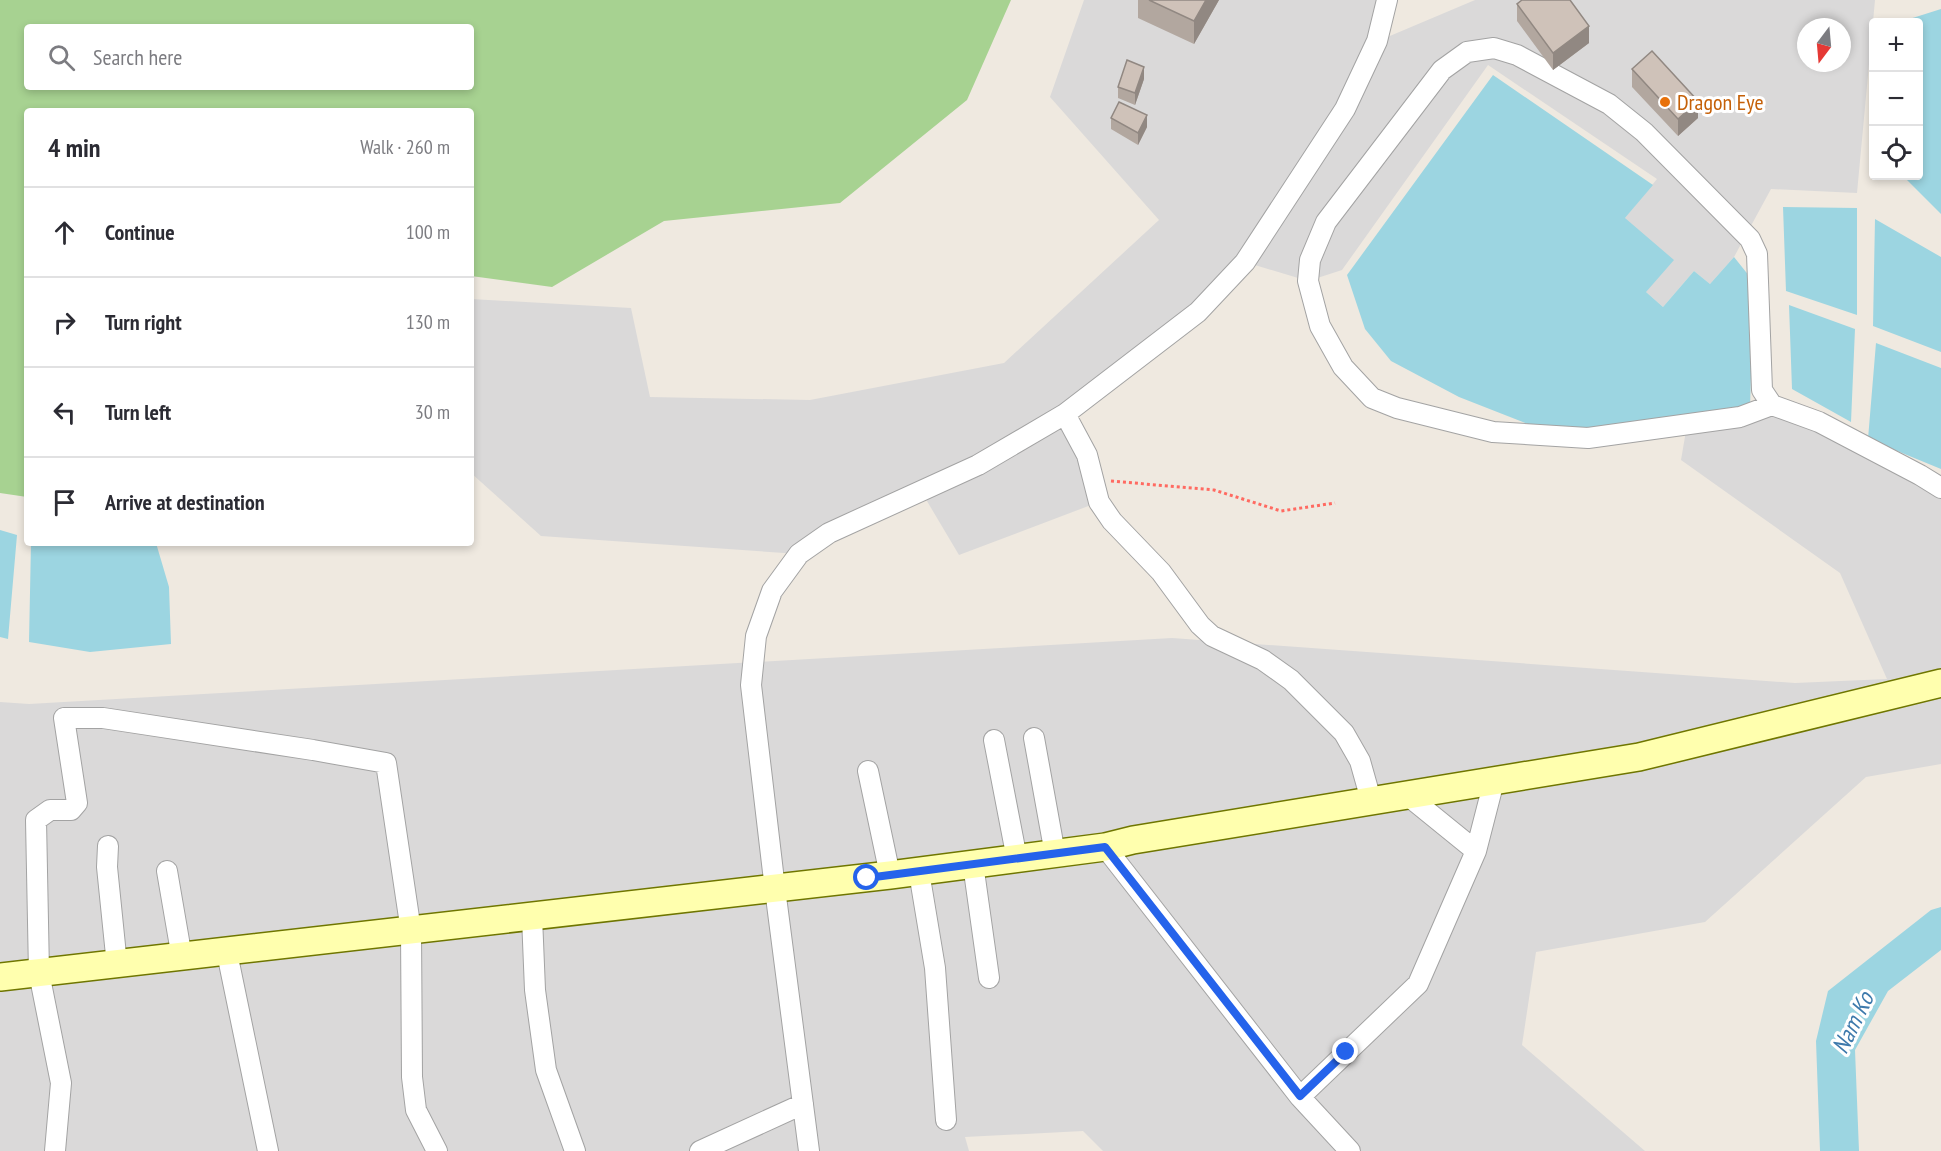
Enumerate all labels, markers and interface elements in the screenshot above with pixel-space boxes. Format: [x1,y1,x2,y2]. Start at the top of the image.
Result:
north arrow [1797,18,1851,72]
map controls [1869,18,1923,180]
button: + [1869,18,1923,72]
search box [24,24,474,90]
icon: search [45,41,78,74]
text: Search here [93,43,182,71]
button: − [1869,72,1923,126]
place label: Dragon Eye [1677,88,1764,116]
marker: Dragon Eye [1658,95,1672,109]
button: locate [1869,126,1923,180]
text: 4 min [48,131,101,164]
text: Walk · 260 m [360,134,450,160]
icon: ahead [48,216,81,249]
text: Continue [105,218,175,246]
text: 100 m [406,219,450,245]
icon: right [48,306,81,339]
text: Turn right [105,308,182,336]
text: 130 m [406,309,450,335]
icon: left [48,396,81,429]
text: Turn left [105,398,171,426]
text: 30 m [415,399,450,425]
icon: arrive [48,486,81,519]
text: Arrive at destination [105,488,265,516]
route start [853,864,879,890]
water label: Nam Ko [1824,986,1881,1059]
route end [1332,1038,1358,1064]

